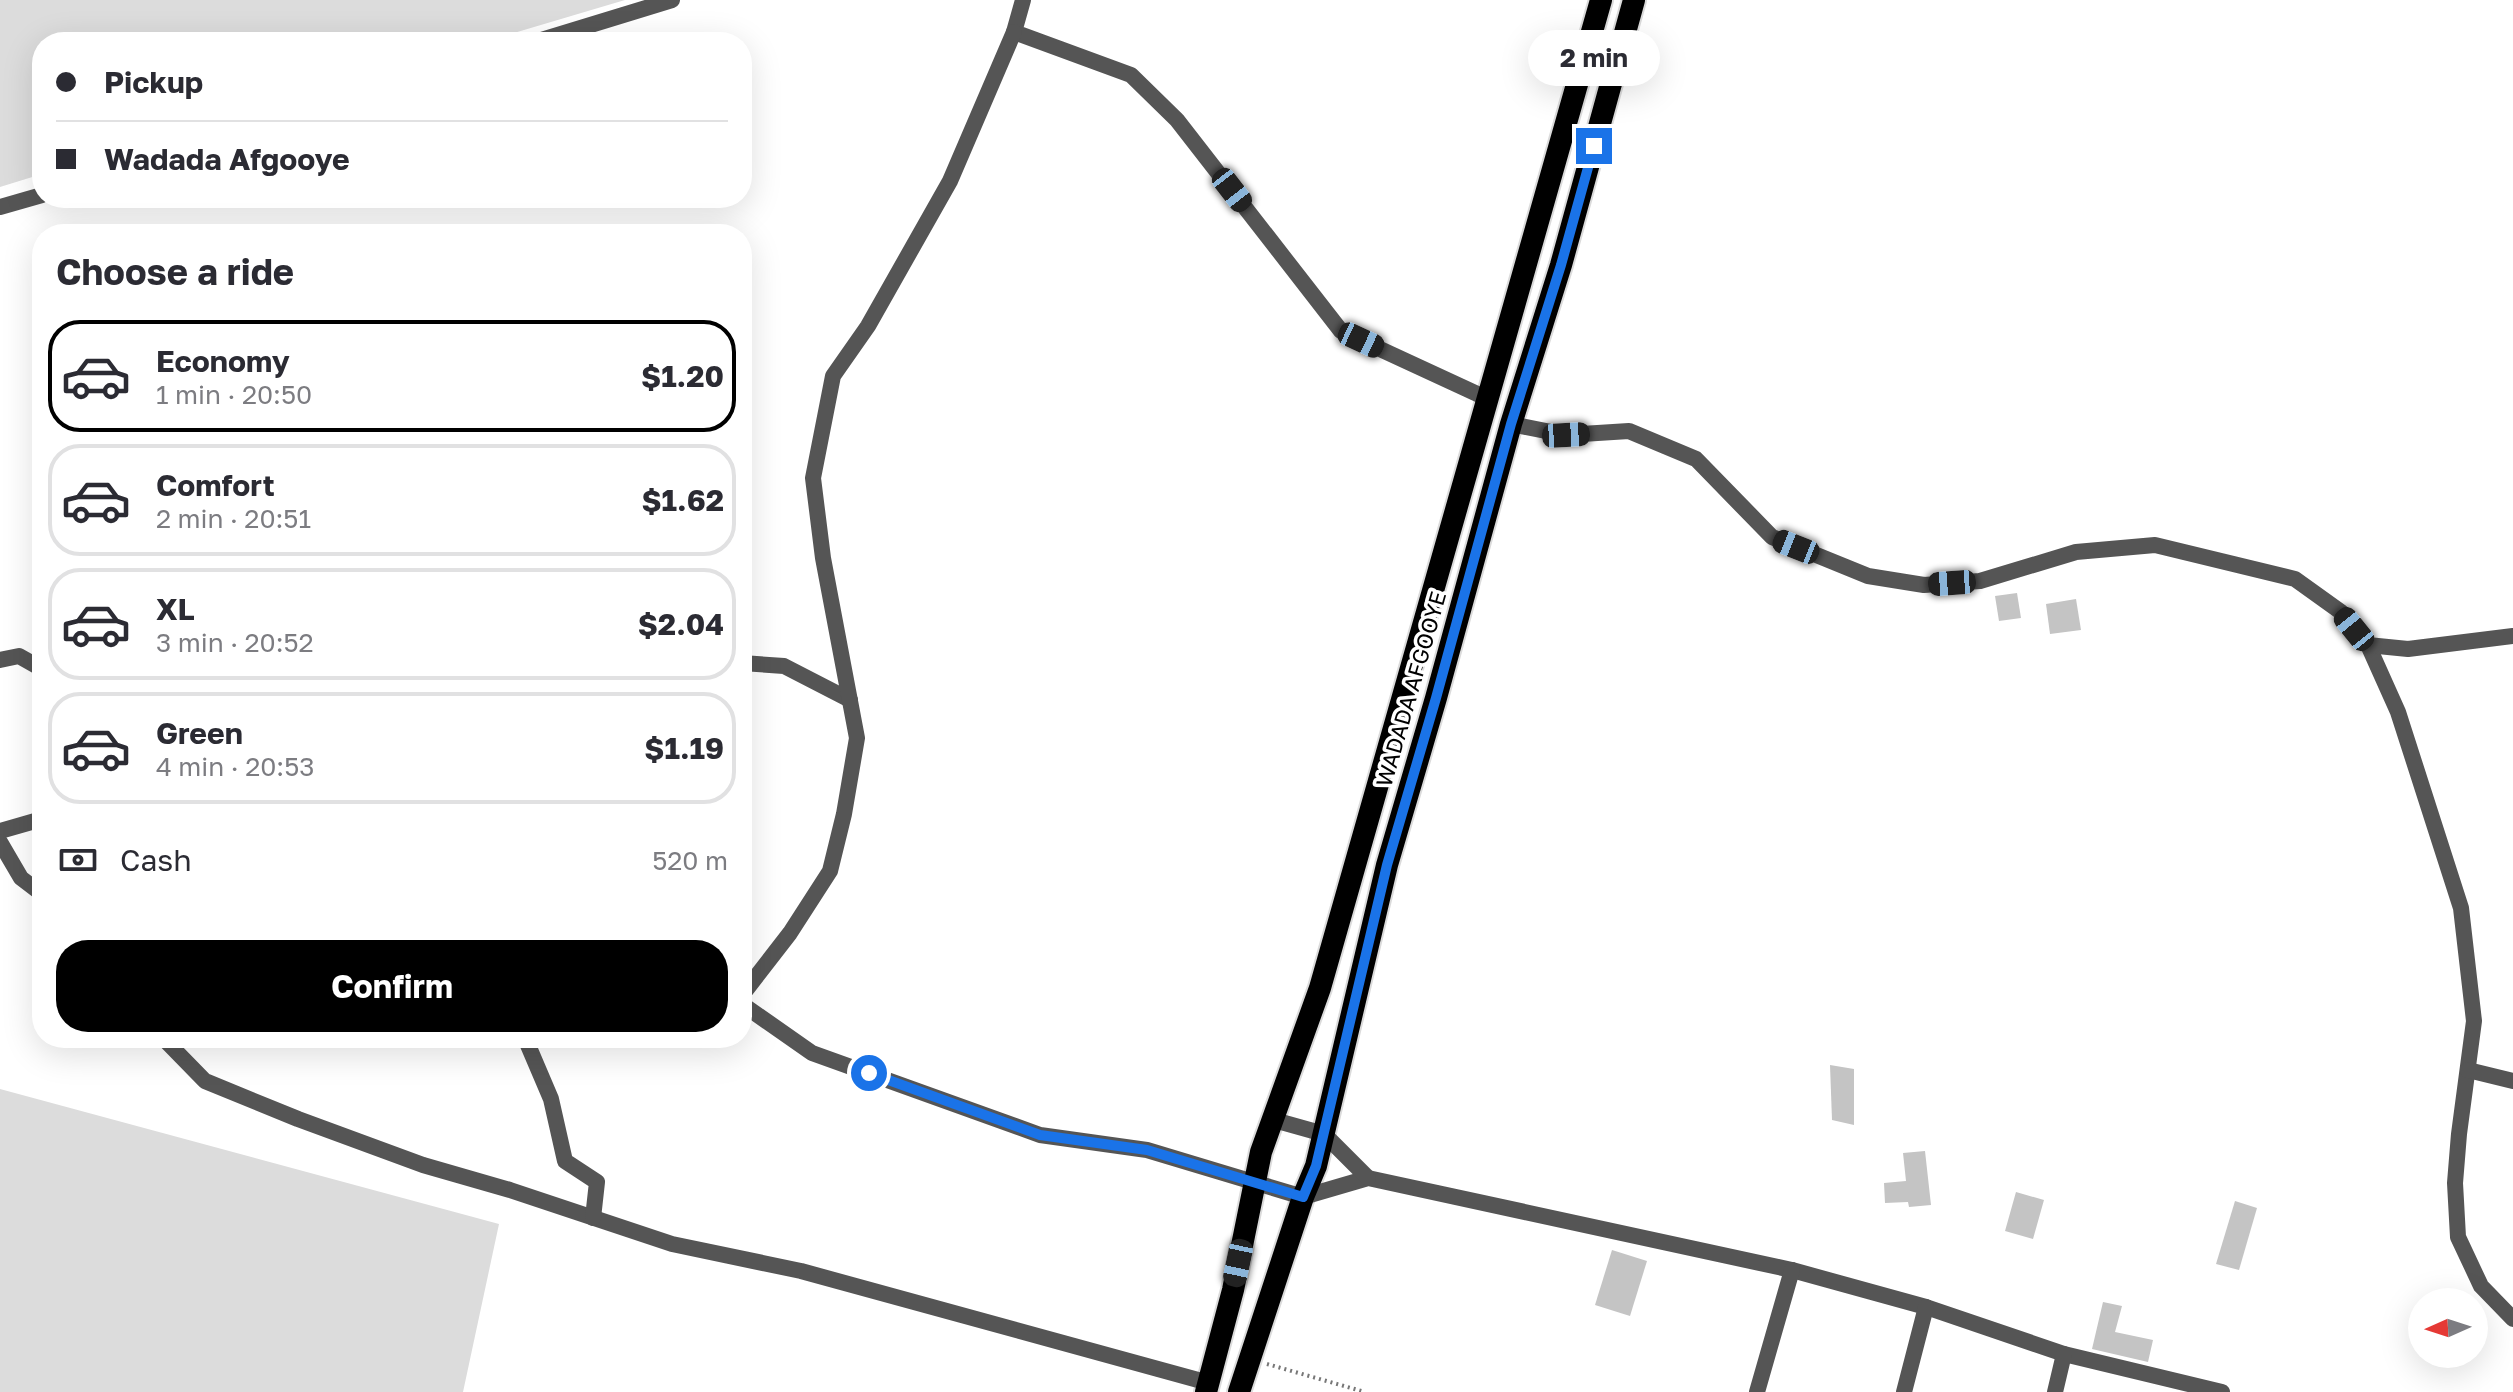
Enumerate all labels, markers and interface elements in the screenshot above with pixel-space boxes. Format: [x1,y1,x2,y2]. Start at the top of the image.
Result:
callout: 2 min [1528,30,1660,86]
text: 2 min [1560,42,1628,73]
text: Pickup [104,64,203,100]
route end [1576,128,1612,164]
text: Wadada Afgooye [104,141,350,177]
car [1208,164,1256,216]
text: Choose a ride [56,250,294,293]
car [1334,319,1388,361]
icon: car [60,340,132,412]
text: Economy [156,343,290,379]
text: $1.20 [641,358,724,394]
text: 1 min · 20:50 [156,379,312,410]
car [1541,422,1591,448]
icon: car [60,464,132,536]
text: Comfort [156,467,275,503]
text: $1.62 [642,482,724,518]
text: 2 min · 20:51 [156,503,311,534]
car [1769,527,1823,567]
car [1927,569,1977,597]
icon: car [60,588,132,660]
street label: WADADA AFGOOYE [1370,588,1451,790]
text: XL [156,591,195,627]
car [2330,603,2378,655]
text: $2.04 [638,606,724,642]
text: 3 min · 20:52 [156,627,314,658]
icon: car [60,712,132,784]
text: Green [156,715,243,751]
text: $1.19 [644,730,724,766]
text: 4 min · 20:53 [156,751,314,782]
icon: cash [56,838,100,882]
text: Cash [120,842,192,878]
text: 520 m [652,845,728,876]
button: Confirm [56,940,728,1032]
route start [851,1055,887,1091]
car [1221,1237,1255,1289]
north arrow [2408,1288,2488,1368]
map controls [2408,1288,2488,1368]

